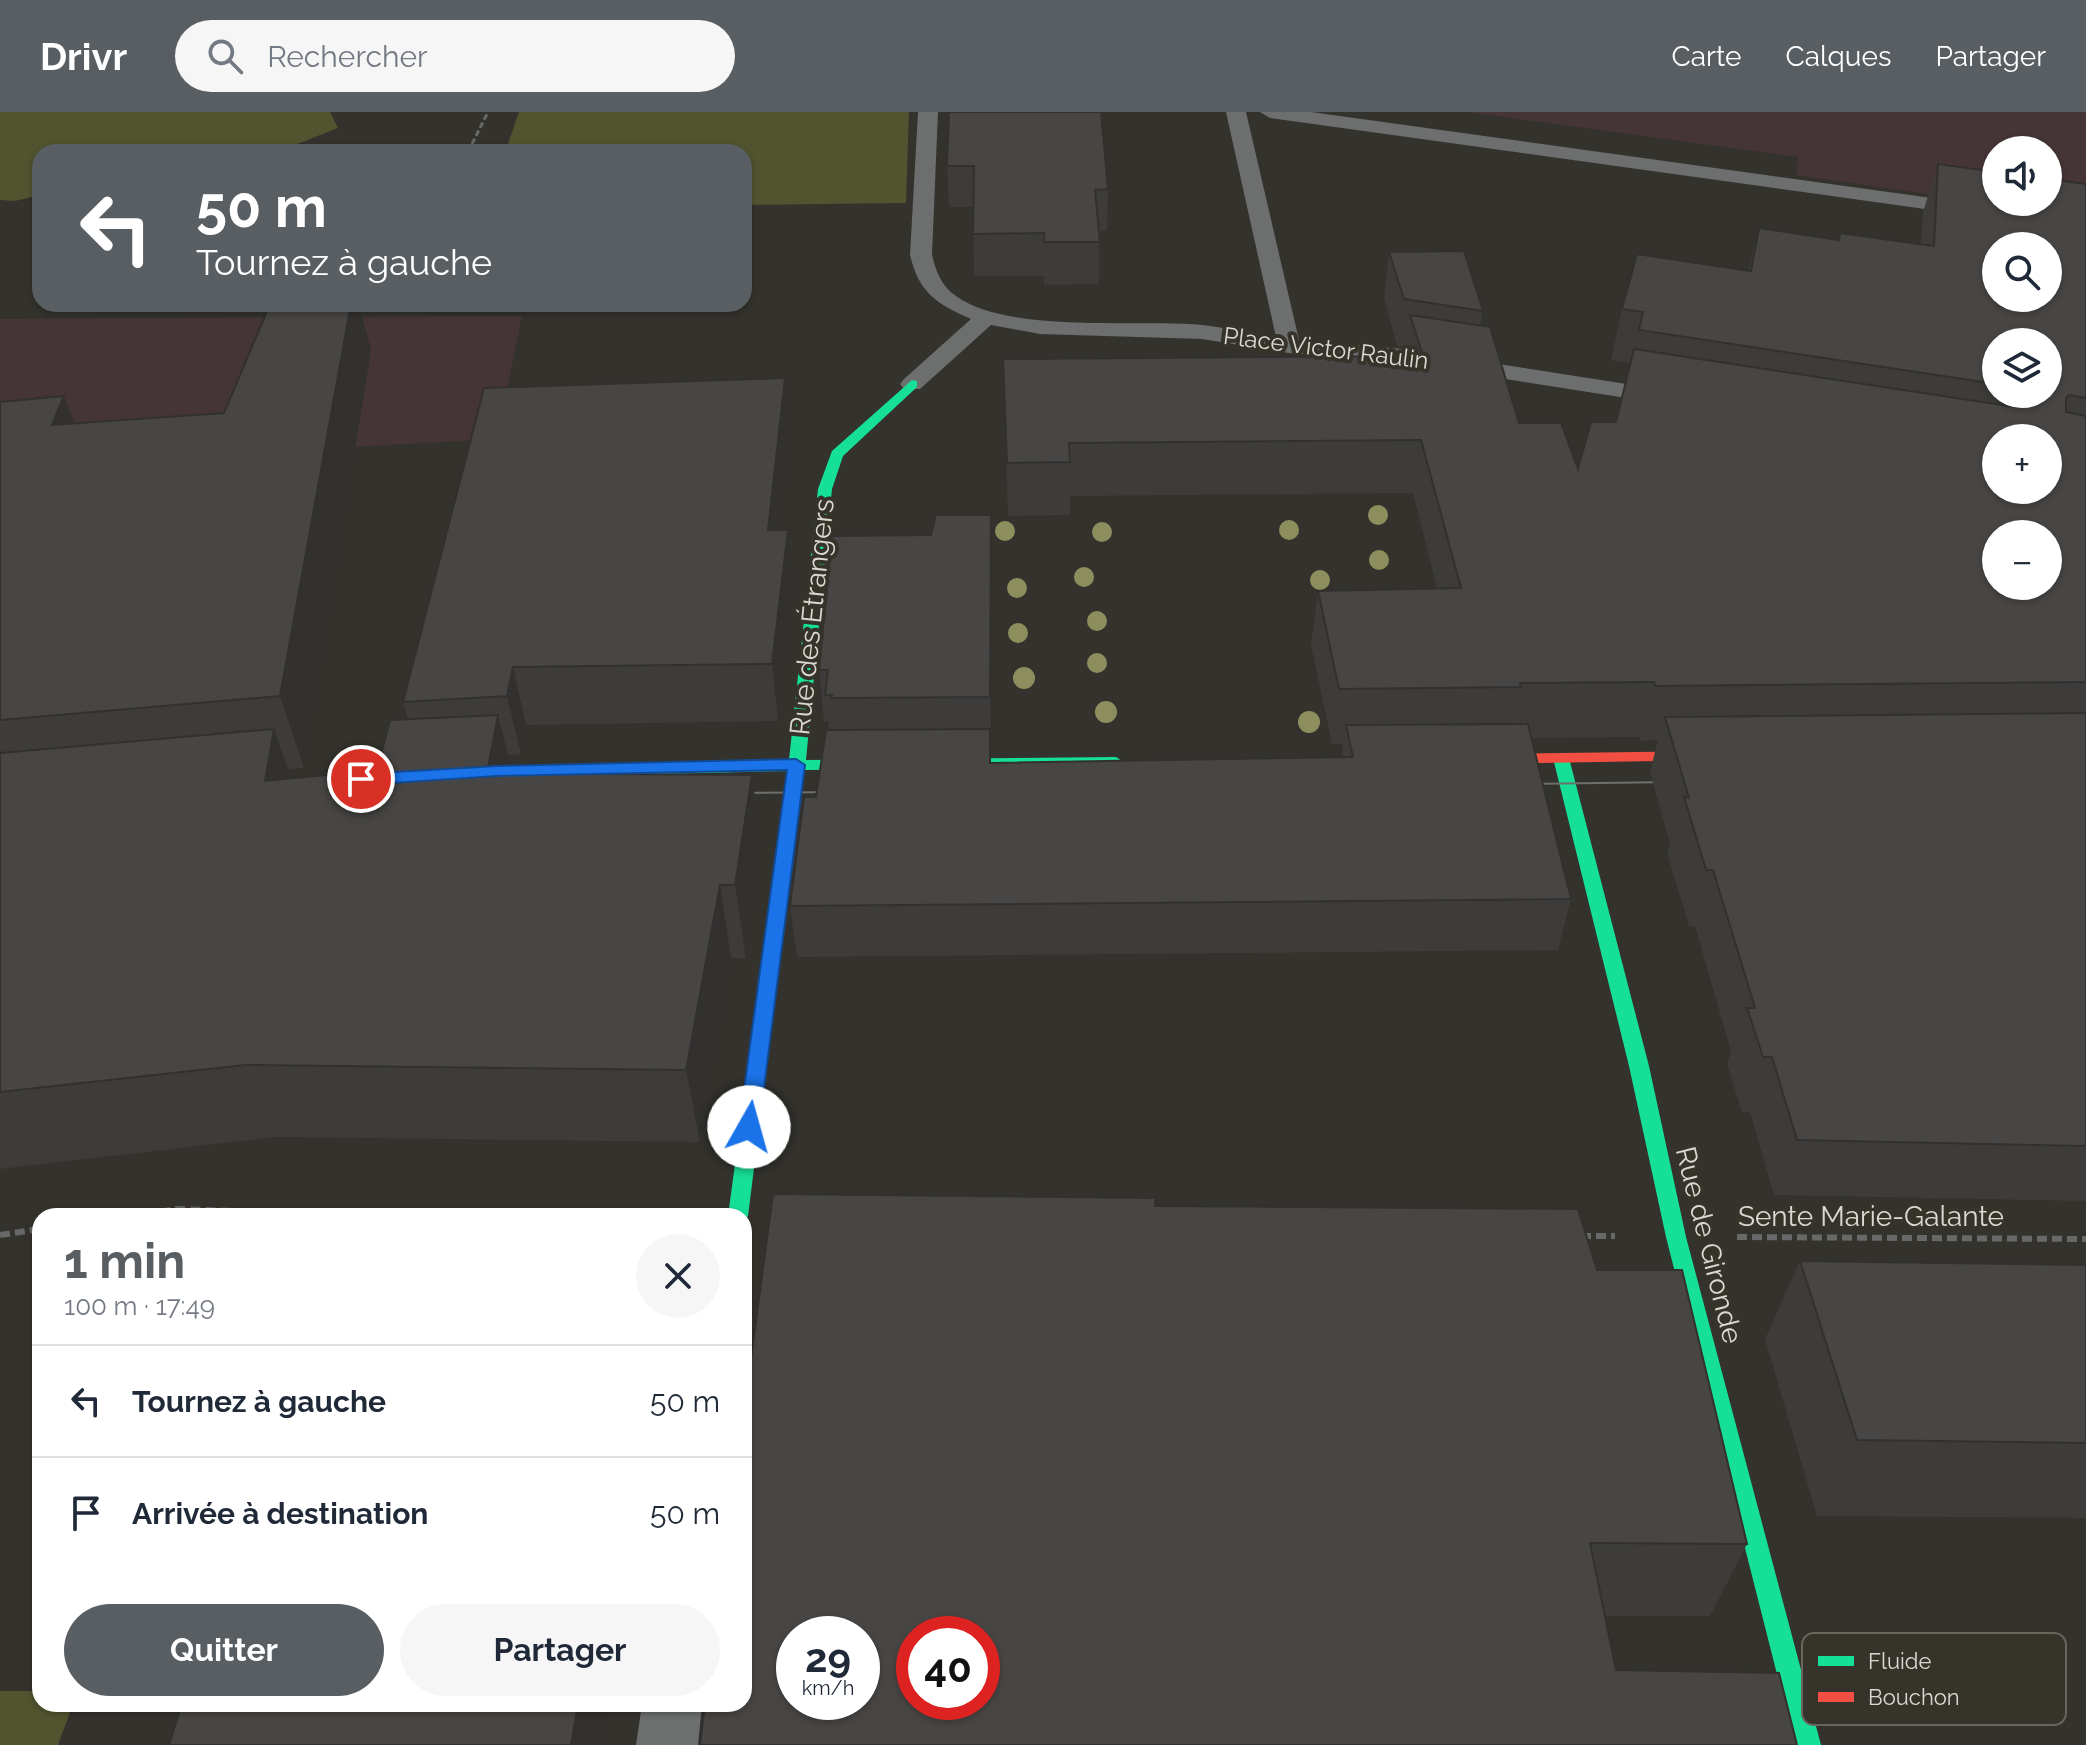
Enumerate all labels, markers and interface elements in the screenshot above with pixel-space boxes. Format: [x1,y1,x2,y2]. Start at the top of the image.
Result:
search box [175,20,735,92]
text: Drivr [40,34,127,79]
icon: search [203,34,247,78]
text: Rechercher [267,39,428,74]
text: Carte [1672,40,1741,73]
text: Calques [1785,40,1891,73]
text: Partager [1935,40,2046,73]
map controls [1982,136,2062,600]
button: sound [1982,136,2062,216]
text: 50 m [196,174,327,240]
icon: left [64,176,168,280]
button: search [1982,232,2062,312]
text: Tournez à gauche [196,241,492,283]
street label: Place Victor Raulin [1222,321,1430,375]
button: layers [1982,328,2062,408]
button: + [1982,424,2062,504]
street label: Rue des Étrangers [783,497,841,737]
button: − [1982,520,2062,600]
pin [327,745,395,813]
icon: arrive [339,757,383,801]
position arrow [707,1085,791,1169]
street label: Rue de Gironde [1669,1143,1749,1347]
street label: Sente Marie-Galante [1738,1200,2004,1233]
text: 1 min [64,1233,185,1289]
button: close [636,1234,720,1318]
text: 100 m · 17:49 [64,1291,215,1321]
icon: left [64,1379,108,1423]
text: Tournez à gauche [132,1384,386,1419]
text: 50 m [650,1384,720,1419]
icon: arrive [64,1491,108,1535]
text: Arrivée à destination [132,1496,428,1531]
text: 50 m [650,1496,720,1531]
button: Quitter [64,1604,384,1696]
button: Partager [400,1604,720,1696]
speed limit sign: 40 [896,1616,1000,1720]
legend [1802,1633,2066,1725]
text: 29 [805,1634,851,1681]
text: Fluide [1868,1648,1931,1674]
text: km/h [802,1676,854,1700]
text: Bouchon [1868,1684,1960,1710]

